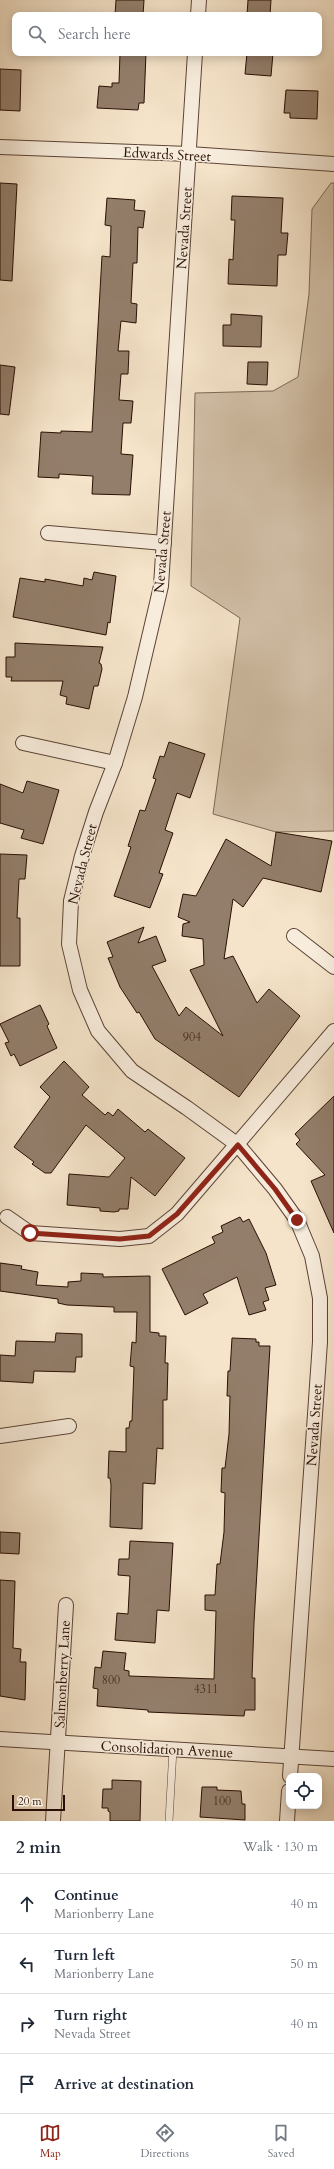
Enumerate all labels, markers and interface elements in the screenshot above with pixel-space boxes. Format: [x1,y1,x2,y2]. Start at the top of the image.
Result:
search box [12,12,322,56]
icon: search [26,23,48,45]
text: Search here [58,24,131,44]
street label: Edwards Street [123,143,212,166]
street label: Nevada Street [172,186,197,270]
street label: Nevada Street [149,510,176,594]
street label: Nevada Street [63,821,102,906]
house number: 904 [183,1029,201,1045]
route end [288,1211,306,1229]
route start [21,1224,39,1242]
street label: Nevada Street [302,1383,327,1467]
street label: Salmonberry Lane [50,1620,75,1728]
house number: 800 [102,1672,120,1688]
house number: 4311 [194,1681,218,1697]
street label: Consolidation Avenue [100,1737,234,1762]
map controls [286,1773,322,1809]
button: locate [286,1773,322,1809]
scale bar [12,1793,65,1812]
house number: 100 [213,1793,231,1809]
text: 20 m [18,1794,42,1809]
text: 2 min [16,1836,61,1859]
text: Walk · 130 m [243,1838,318,1856]
text: Continue [54,1885,119,1905]
icon: ahead [16,1893,38,1915]
text: 40 m [290,1895,318,1913]
text: Marionberry Lane [54,1905,154,1923]
text: Turn left [54,1945,115,1965]
icon: left [16,1953,38,1975]
text: 50 m [290,1955,318,1973]
text: Marionberry Lane [54,1965,154,1983]
text: Turn right [54,2005,127,2025]
icon: right [16,2013,38,2035]
text: 40 m [290,2015,318,2033]
text: Nevada Street [54,2025,131,2043]
icon: arrive [16,2073,38,2095]
text: Arrive at destination [54,2074,194,2094]
tab: Map [39,2122,61,2161]
tab: Directions [140,2122,189,2161]
tab: Saved [268,2122,295,2161]

